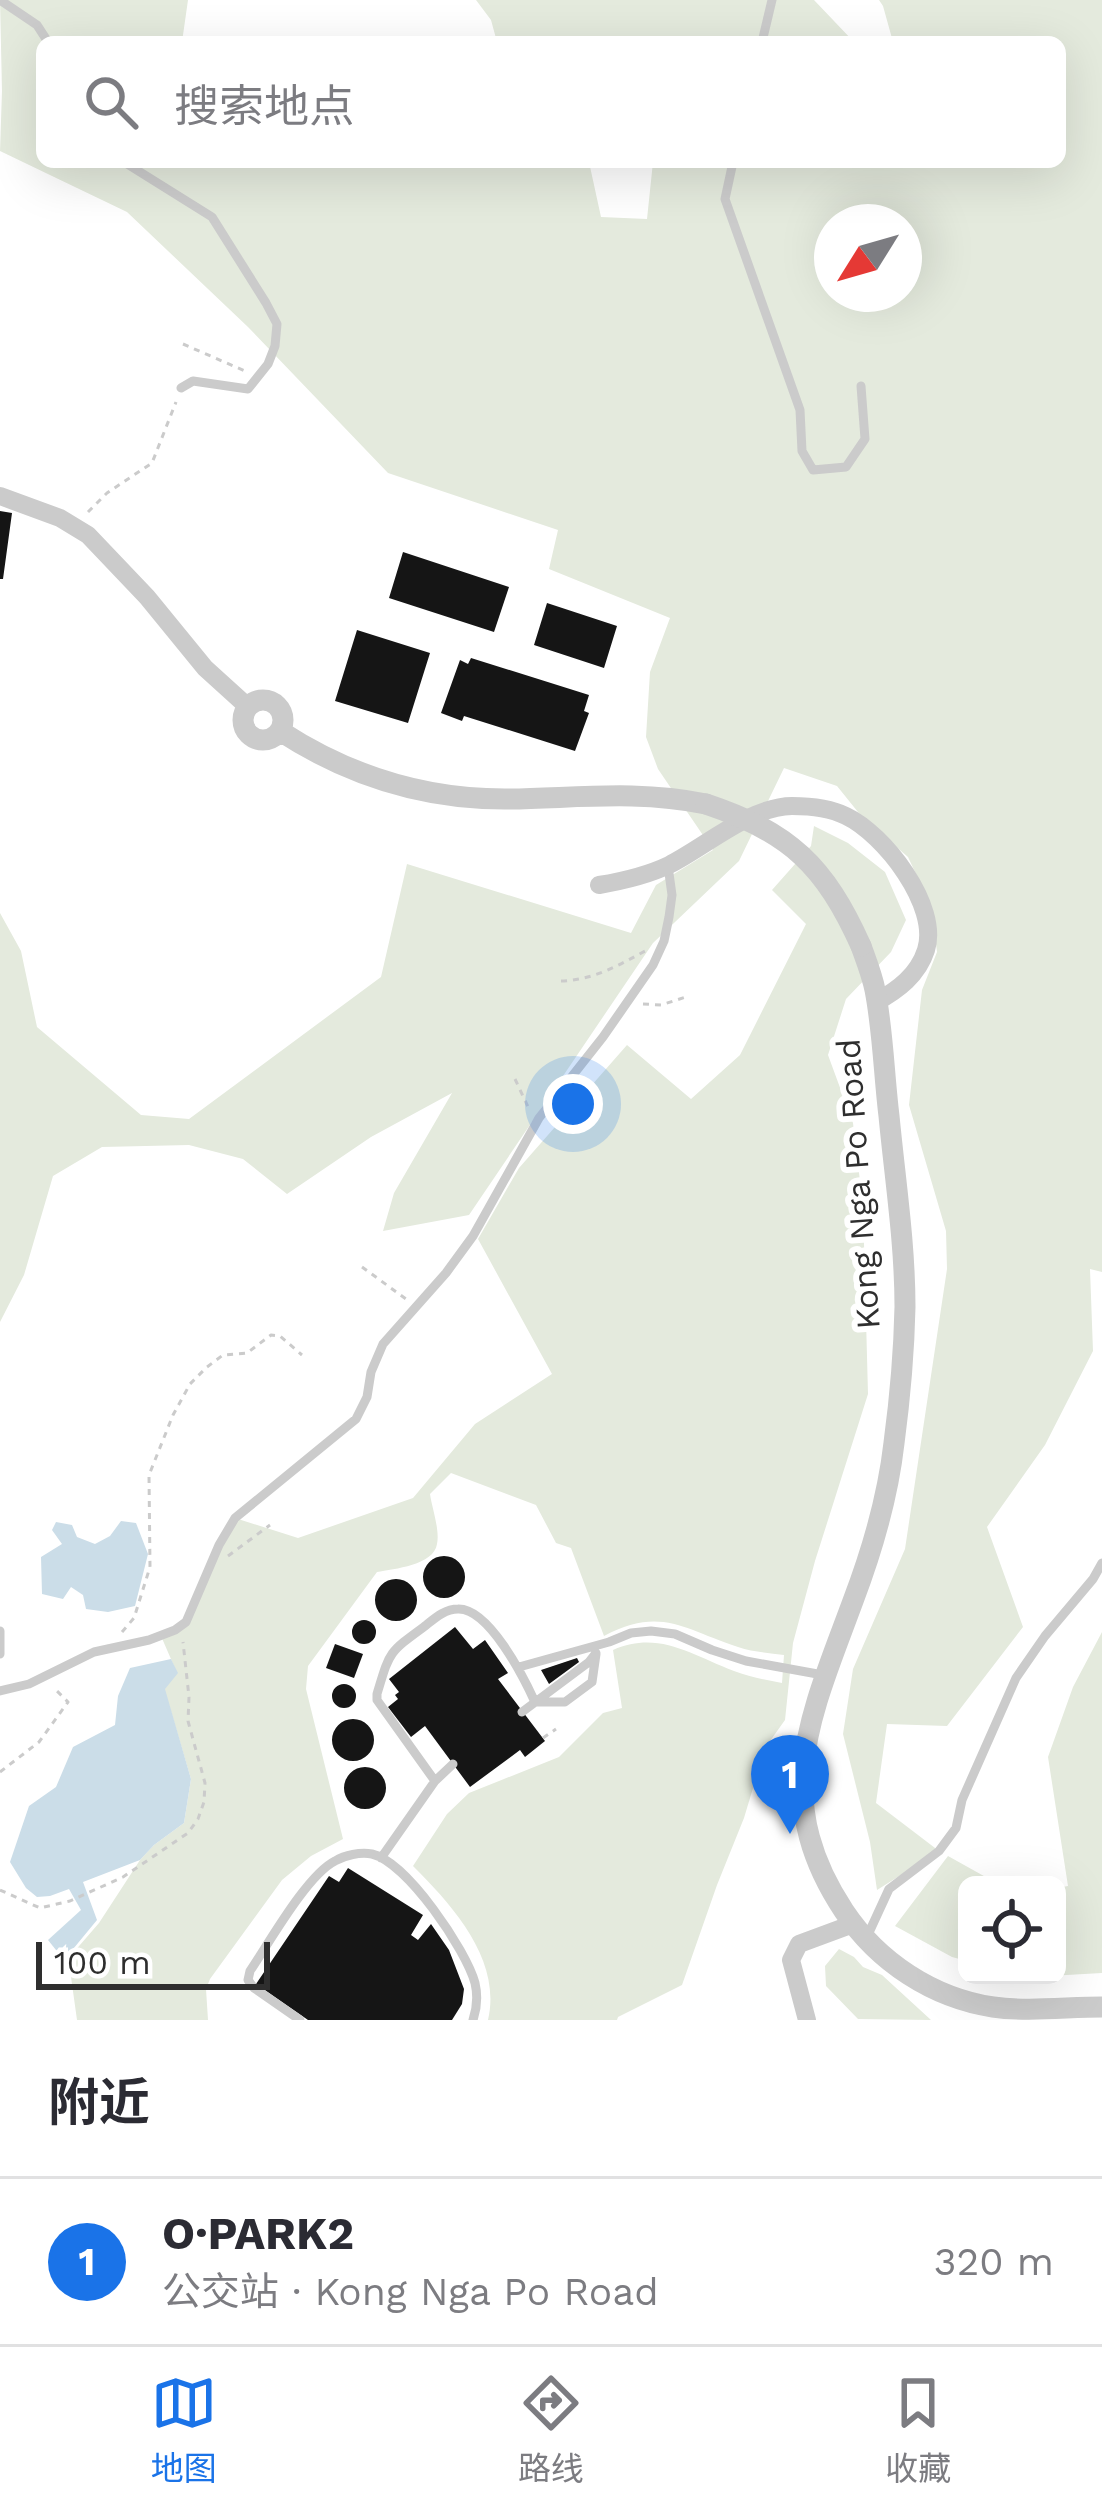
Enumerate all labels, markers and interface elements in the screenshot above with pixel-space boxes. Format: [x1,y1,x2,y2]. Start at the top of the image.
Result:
search box [36,36,1066,168]
icon: search [78,69,144,135]
text: 搜索地点 [174,80,354,133]
north arrow [814,204,922,312]
street label: Kong Nga Po Road [828,1037,888,1331]
your location [543,1074,603,1134]
pin: 1 [751,1735,829,1834]
map controls [958,1876,1066,1984]
button: locate [958,1876,1066,1984]
scale bar [36,1936,270,1989]
text: 100 m [54,1943,151,1982]
text: 附近 [48,2073,150,2132]
text: O·PARK2 [162,2207,354,2260]
text: 1 [79,2239,95,2284]
text: 320 m [934,2239,1054,2284]
text: 公交站 · Kong Nga Po Road [162,2269,659,2314]
tab: 地图 [151,2370,217,2490]
tab: 路线 [518,2370,584,2490]
tab: 收藏 [885,2370,951,2490]

